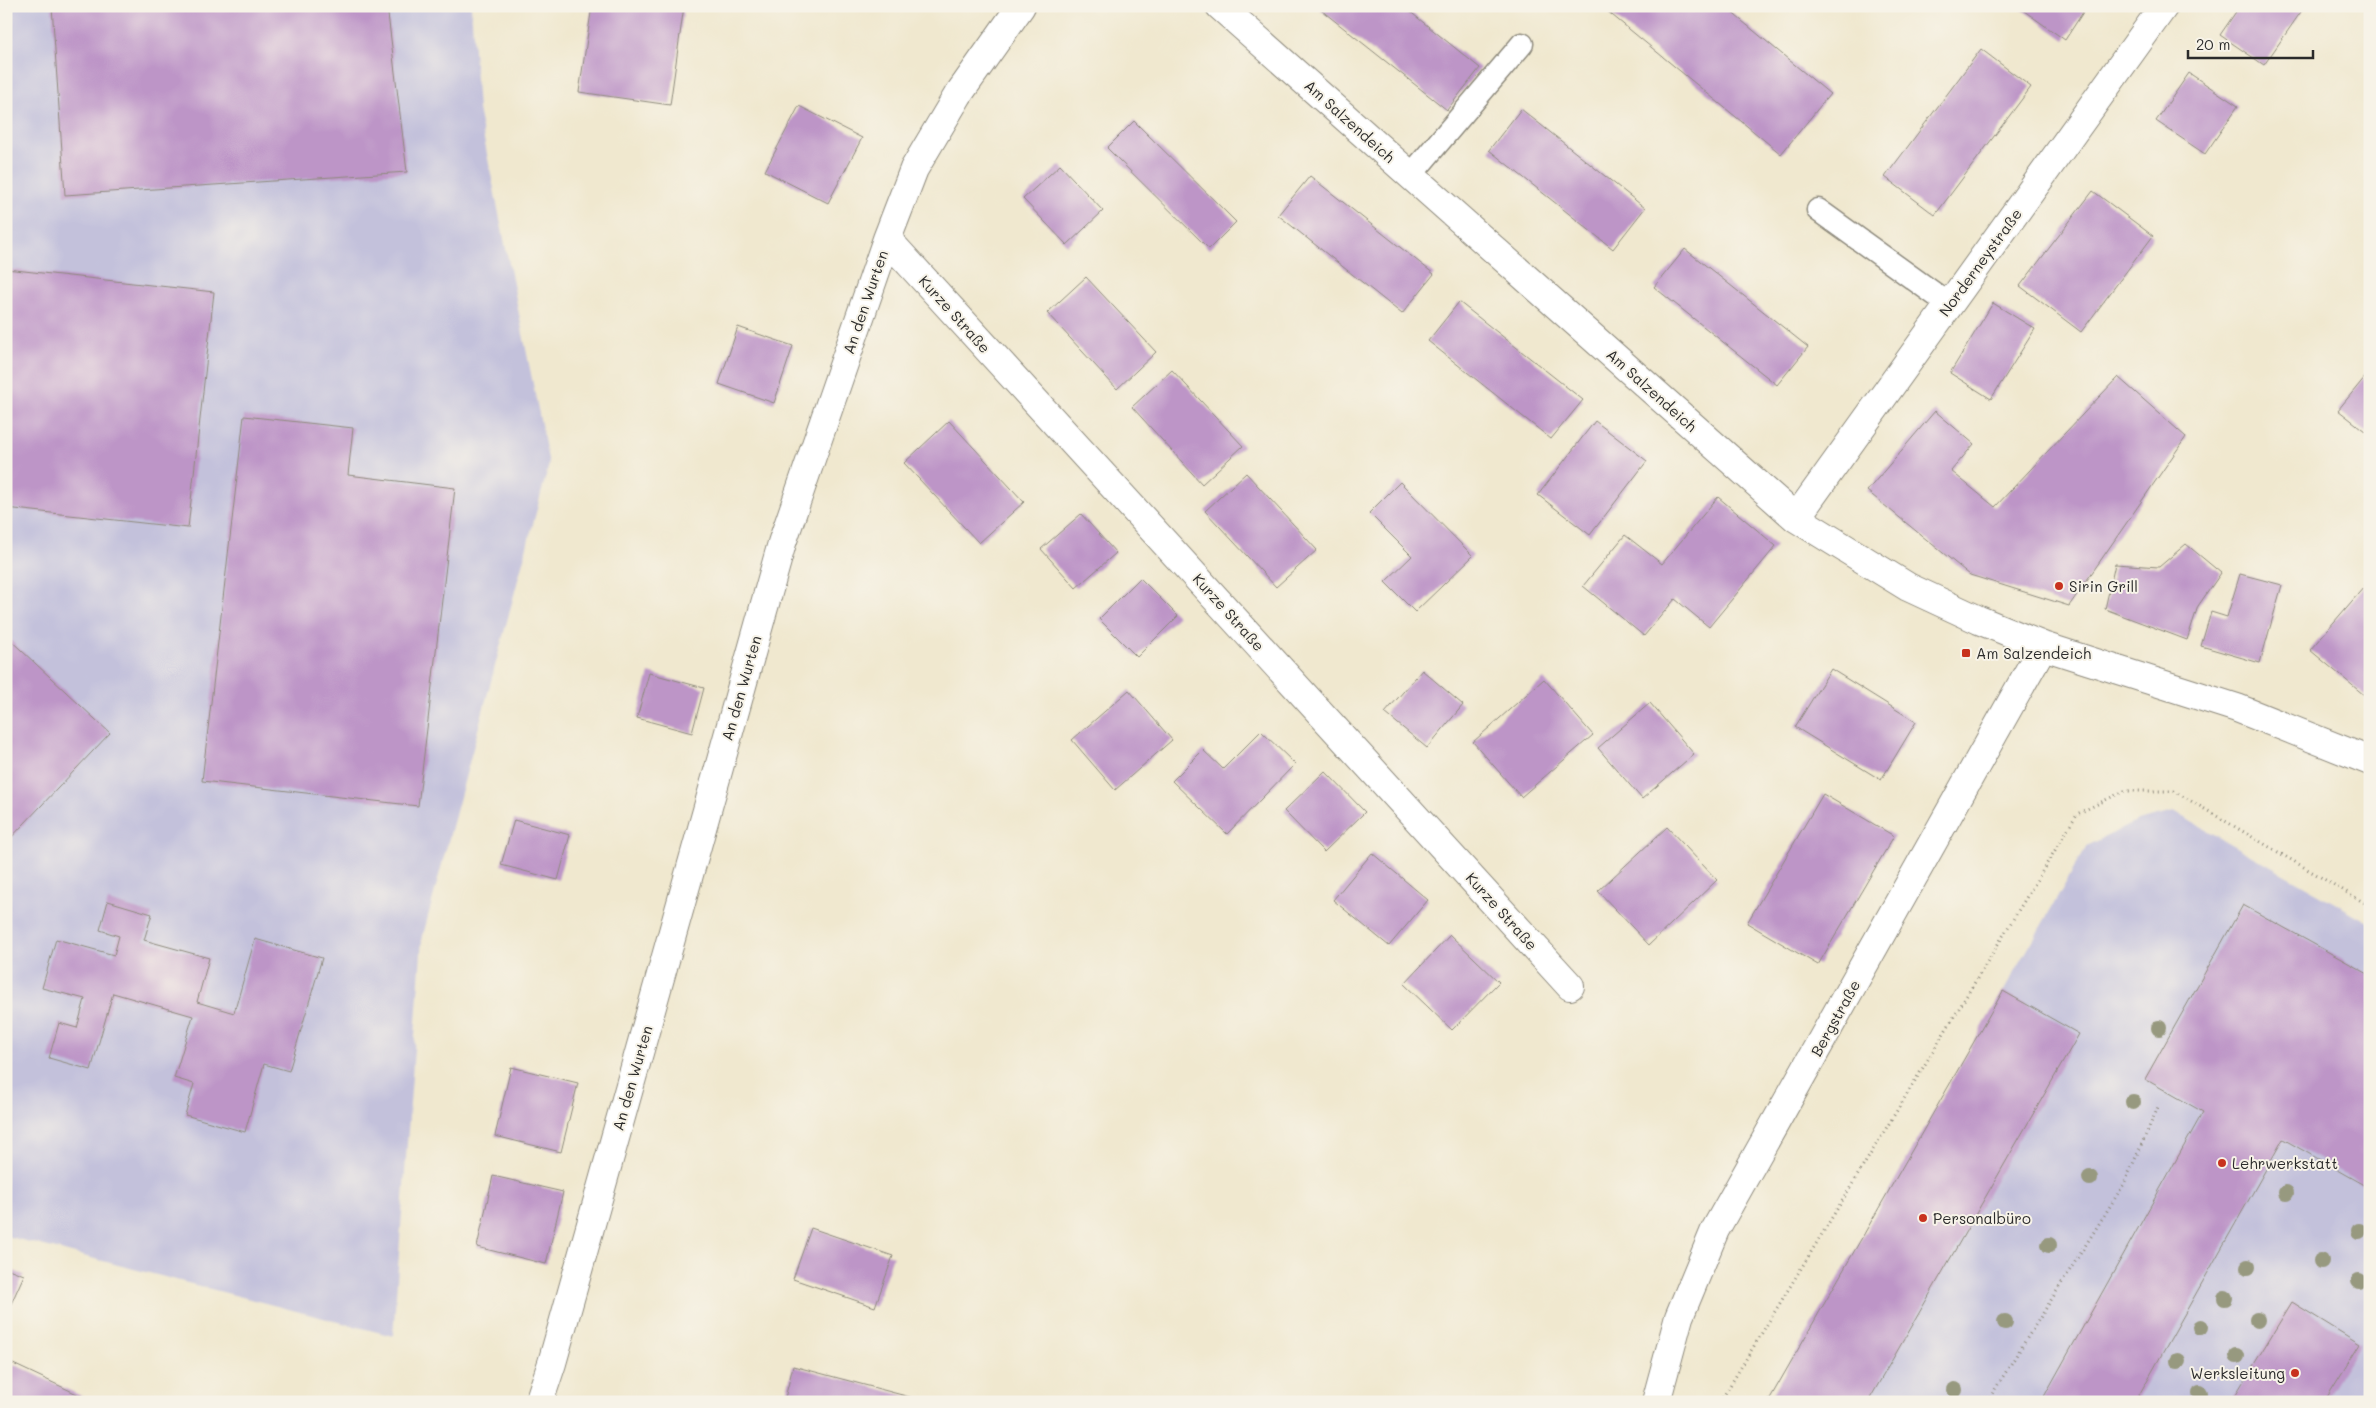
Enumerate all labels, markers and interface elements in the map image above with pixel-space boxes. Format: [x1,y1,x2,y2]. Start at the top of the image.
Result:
scale bar [2188,28,2314,60]
text: 20 m [2196,34,2230,54]
street label: Am Salzendeich [1300,75,1400,167]
street label: Norderneystraße [1934,204,2026,320]
street label: An den Wurten [838,247,892,357]
street label: Kurze Straße [915,271,995,357]
street label: Am Salzendeich [1602,344,1702,436]
street label: Kurze Straße [1189,569,1269,655]
place label: Sirin Grill [2069,576,2138,596]
marker: Sirin Grill [2053,580,2065,592]
street label: An den Wurten [716,633,766,743]
place label: Am Salzendeich [1976,643,2091,663]
marker: Am Salzendeich [1960,647,1972,659]
street label: Kurze Straße [1462,868,1542,954]
street label: Bergstraße [1806,976,1864,1060]
street label: An den Wurten [607,1023,657,1133]
place label: Lehrwerkstatt [2232,1153,2338,1173]
marker: Lehrwerkstatt [2216,1157,2228,1169]
place label: Personalbüro [1933,1208,2031,1228]
marker: Personalbüro [1917,1212,1929,1224]
place label: Werksleitung [2190,1363,2285,1383]
marker: Werksleitung [2289,1367,2301,1379]

